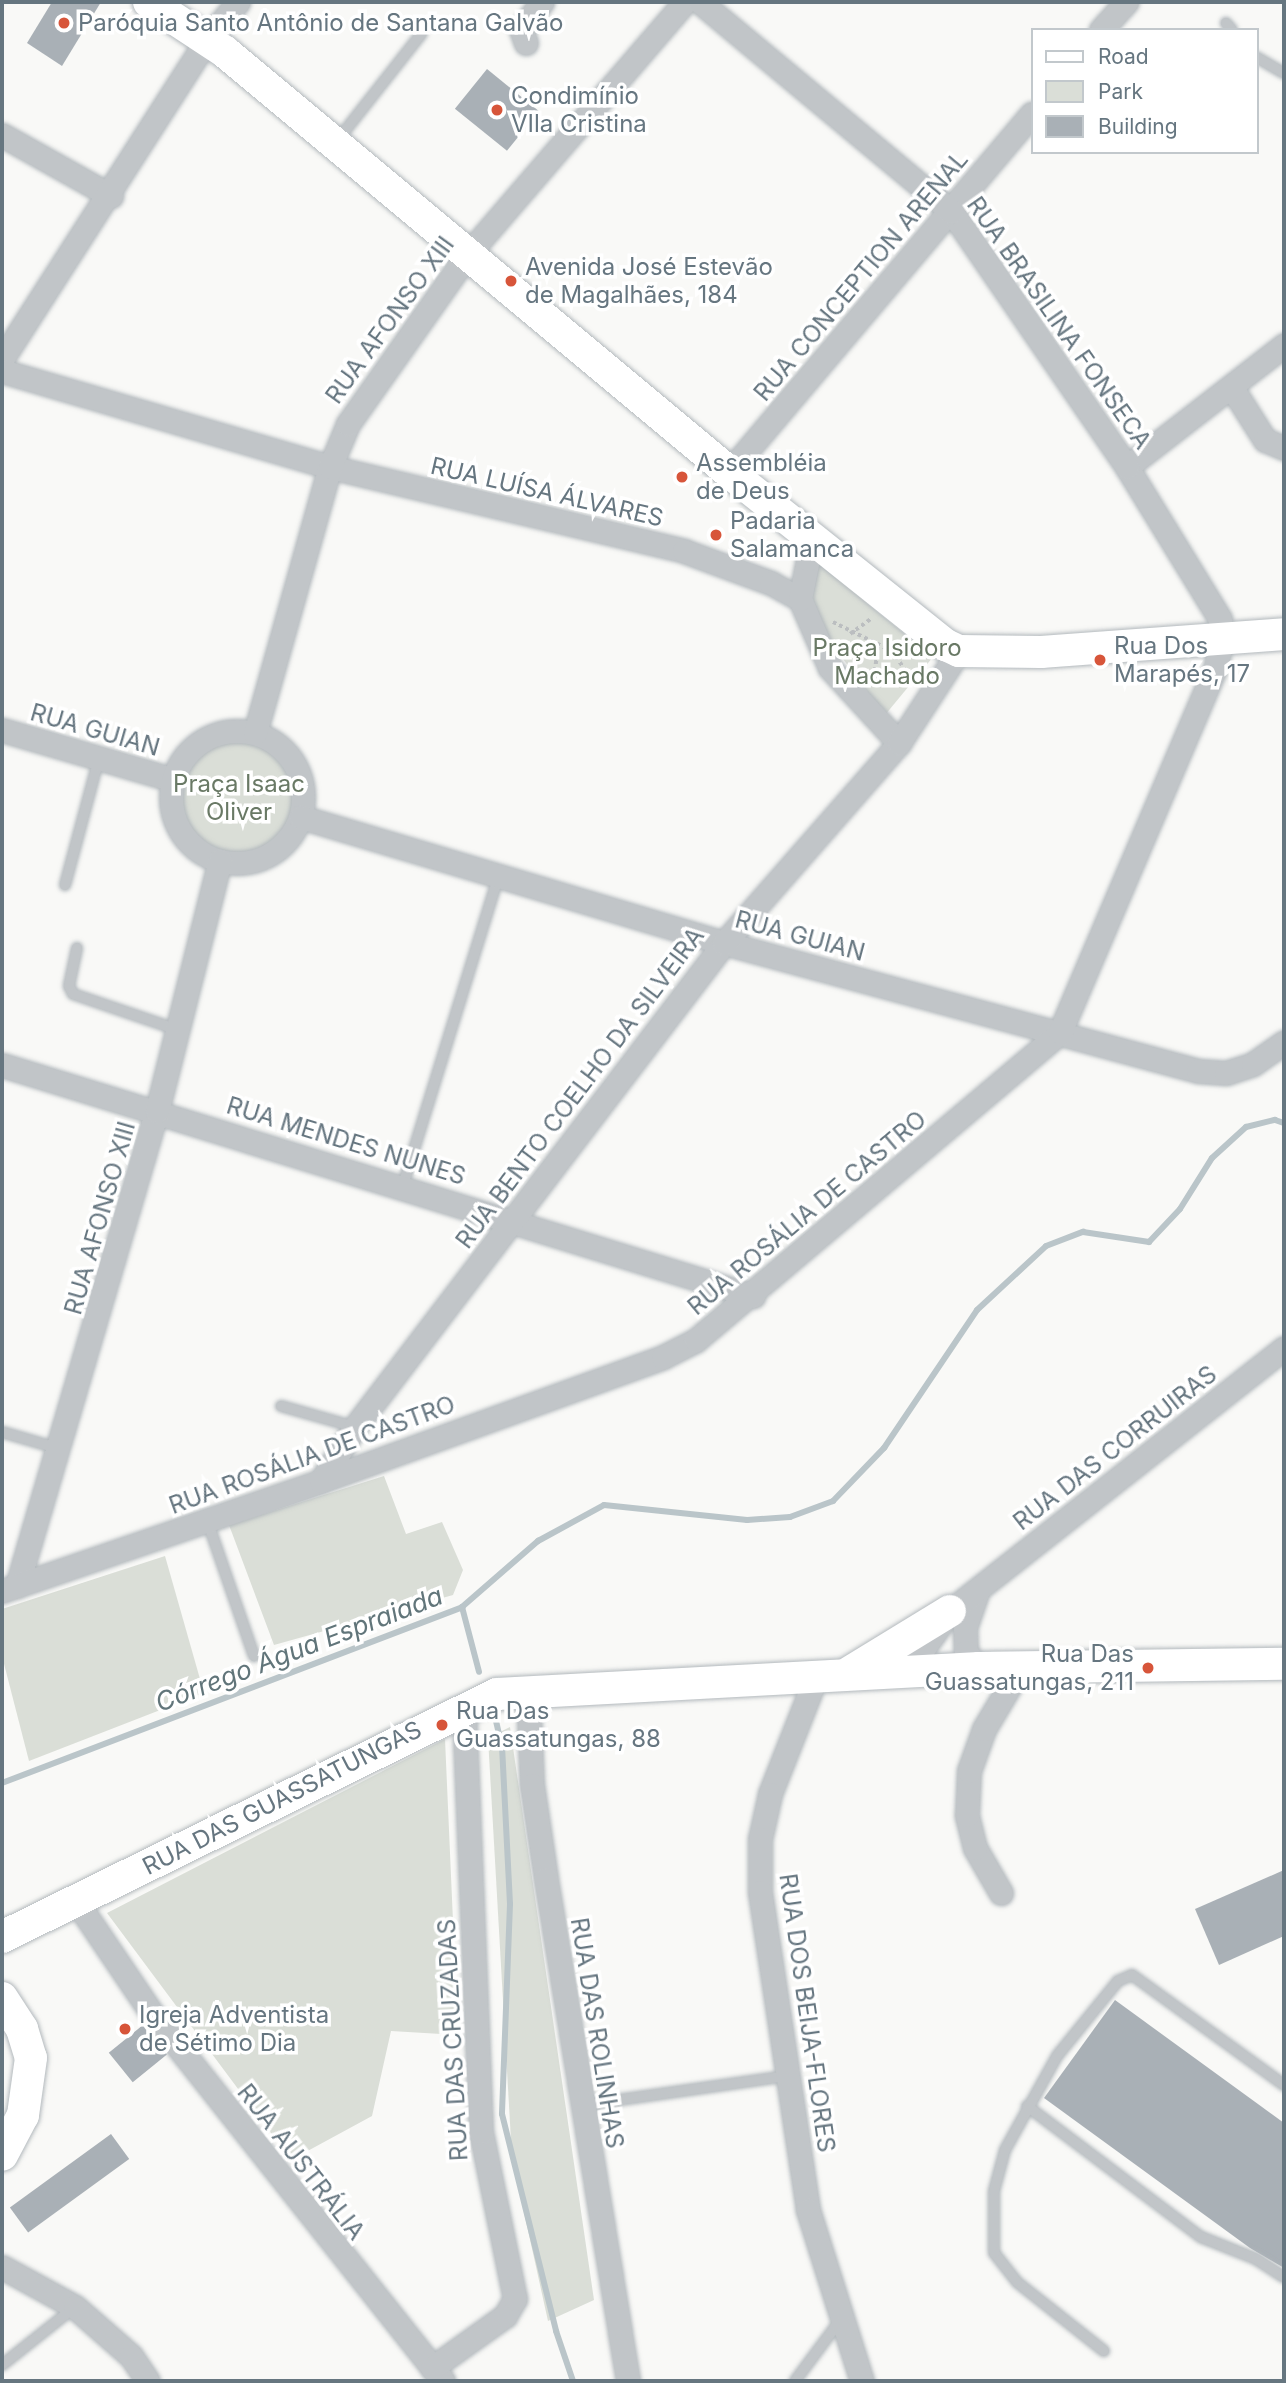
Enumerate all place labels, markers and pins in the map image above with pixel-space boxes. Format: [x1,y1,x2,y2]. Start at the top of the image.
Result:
place label: Paróquia Santo Antônio de Santana Galvão [78,9,563,37]
marker: Paróquia Santo Antônio de Santana Galvão [56,15,72,31]
place label: Condimínio VIla Cristina [511,82,647,138]
marker: Condimínio VIla Cristina [489,102,505,118]
place label: Avenida José Estevão de Magalhães, 184 [525,253,773,309]
marker: Avenida José Estevão de Magalhães, 184 [503,273,519,289]
place label: Assembléia de Deus [696,449,827,505]
marker: Assembléia de Deus [674,469,690,485]
place label: Padaria Salamanca [730,507,854,563]
marker: Padaria Salamanca [708,527,724,543]
place label: Rua Dos Marapés, 17 [1114,632,1250,688]
marker: Rua Dos Marapés, 17 [1092,652,1108,668]
place label: Rua Das Guassatungas, 211 [925,1640,1134,1696]
marker: Rua Das Guassatungas, 211 [1140,1660,1156,1676]
place label: Rua Das Guassatungas, 88 [456,1697,661,1753]
marker: Rua Das Guassatungas, 88 [434,1717,450,1733]
place label: Igreja Adventista de Sétimo Dia [139,2001,329,2057]
marker: Igreja Adventista de Sétimo Dia [117,2021,133,2037]

